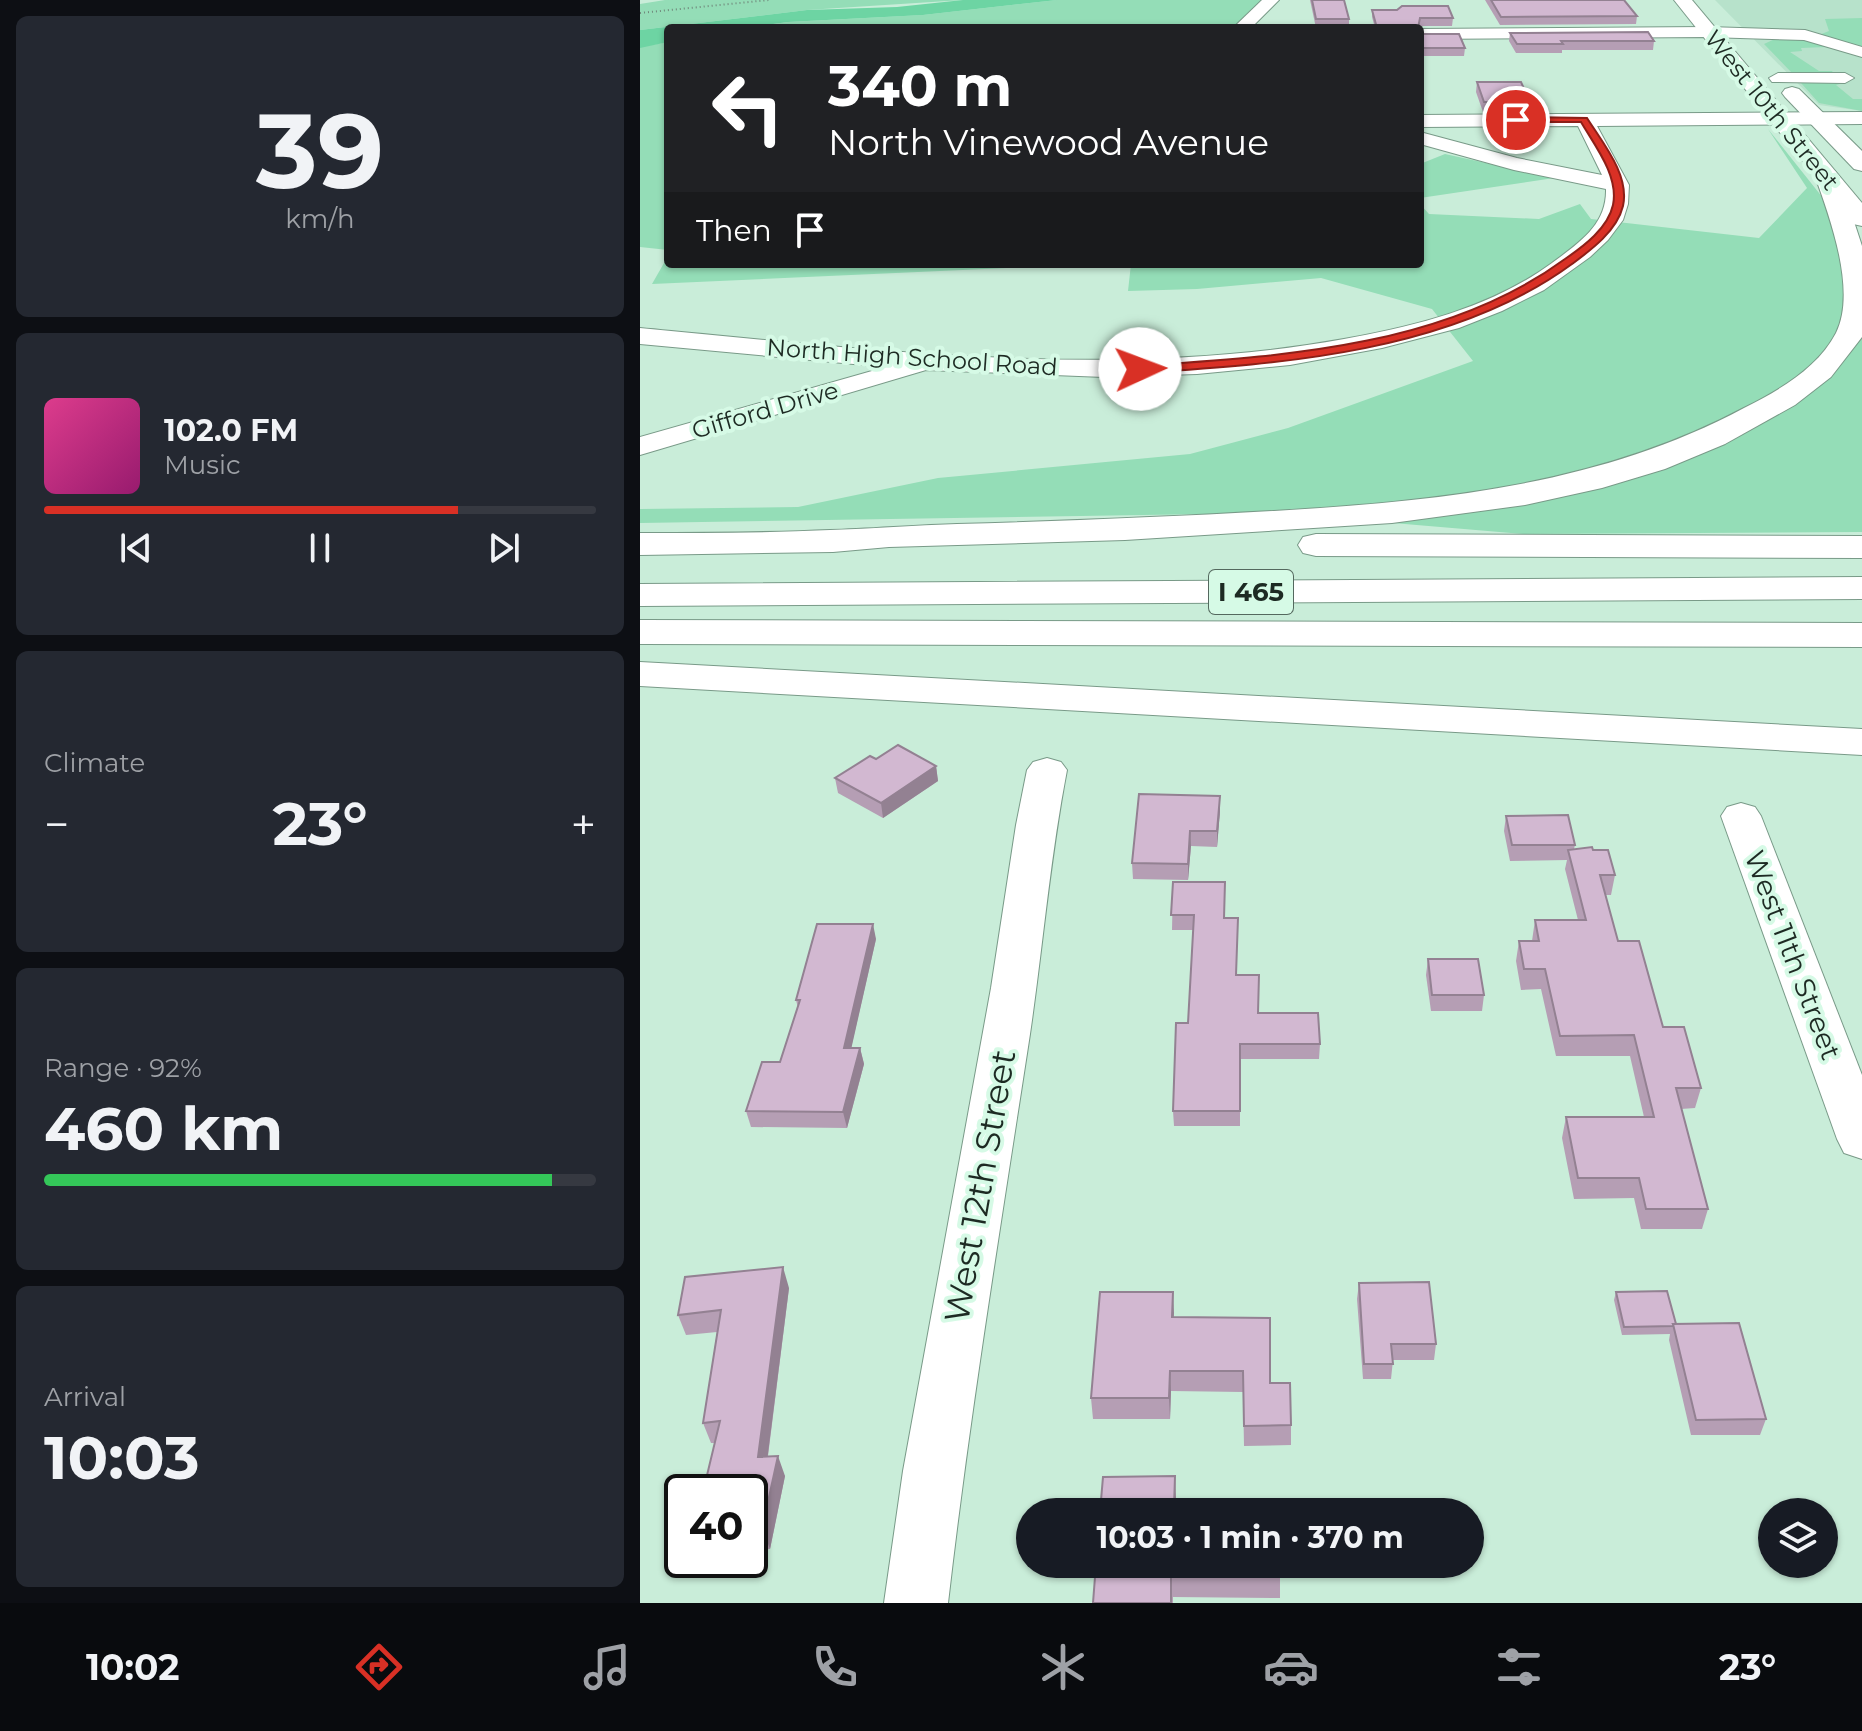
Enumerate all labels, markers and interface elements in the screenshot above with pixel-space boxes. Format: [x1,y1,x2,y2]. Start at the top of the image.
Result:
street label: West 10th Street [1699,24,1845,196]
text: 340 m [828,52,1012,120]
icon: left [696,56,800,160]
pin [1482,86,1550,154]
text: 39 [256,87,384,214]
icon: arrive [1494,98,1538,142]
text: North Vinewood Avenue [828,120,1269,164]
text: km/h [285,203,355,235]
icon: arrive [788,208,832,252]
text: Then [696,212,772,249]
position arrow [1098,327,1182,411]
street label: North High School Road [766,332,1058,382]
street label: Gifford Drive [688,375,842,445]
text: 102.0 FM [164,412,298,449]
text: Music [164,449,241,481]
icon: previous [114,526,158,570]
icon: pause [298,526,342,570]
icon: next [482,526,526,570]
road number: I 465 [1209,570,1293,614]
text: Climate [44,747,145,779]
text: 23° [272,787,368,860]
text: − [44,797,69,851]
text: + [571,797,596,851]
street label: West 11th Street [1737,846,1849,1064]
street label: West 12th Street [935,1047,1025,1325]
text: Range · 92% [44,1052,202,1084]
text: 460 km [44,1092,283,1165]
text: Arrival [44,1381,126,1413]
text: 10:03 [44,1421,200,1494]
speed limit sign: 40 [664,1474,768,1578]
map controls [1758,1498,1838,1578]
button: layers [1758,1498,1838,1578]
text: 10:03 · 1 min · 370 m [1096,1519,1404,1556]
icon: directions [351,1639,407,1695]
icon: music [579,1639,635,1695]
icon: phone [807,1639,863,1695]
icon: climate [1035,1639,1091,1695]
icon: car [1263,1639,1319,1695]
icon: filters [1491,1639,1547,1695]
text: 10:02 [86,1645,179,1689]
text: 23° [1719,1645,1776,1689]

